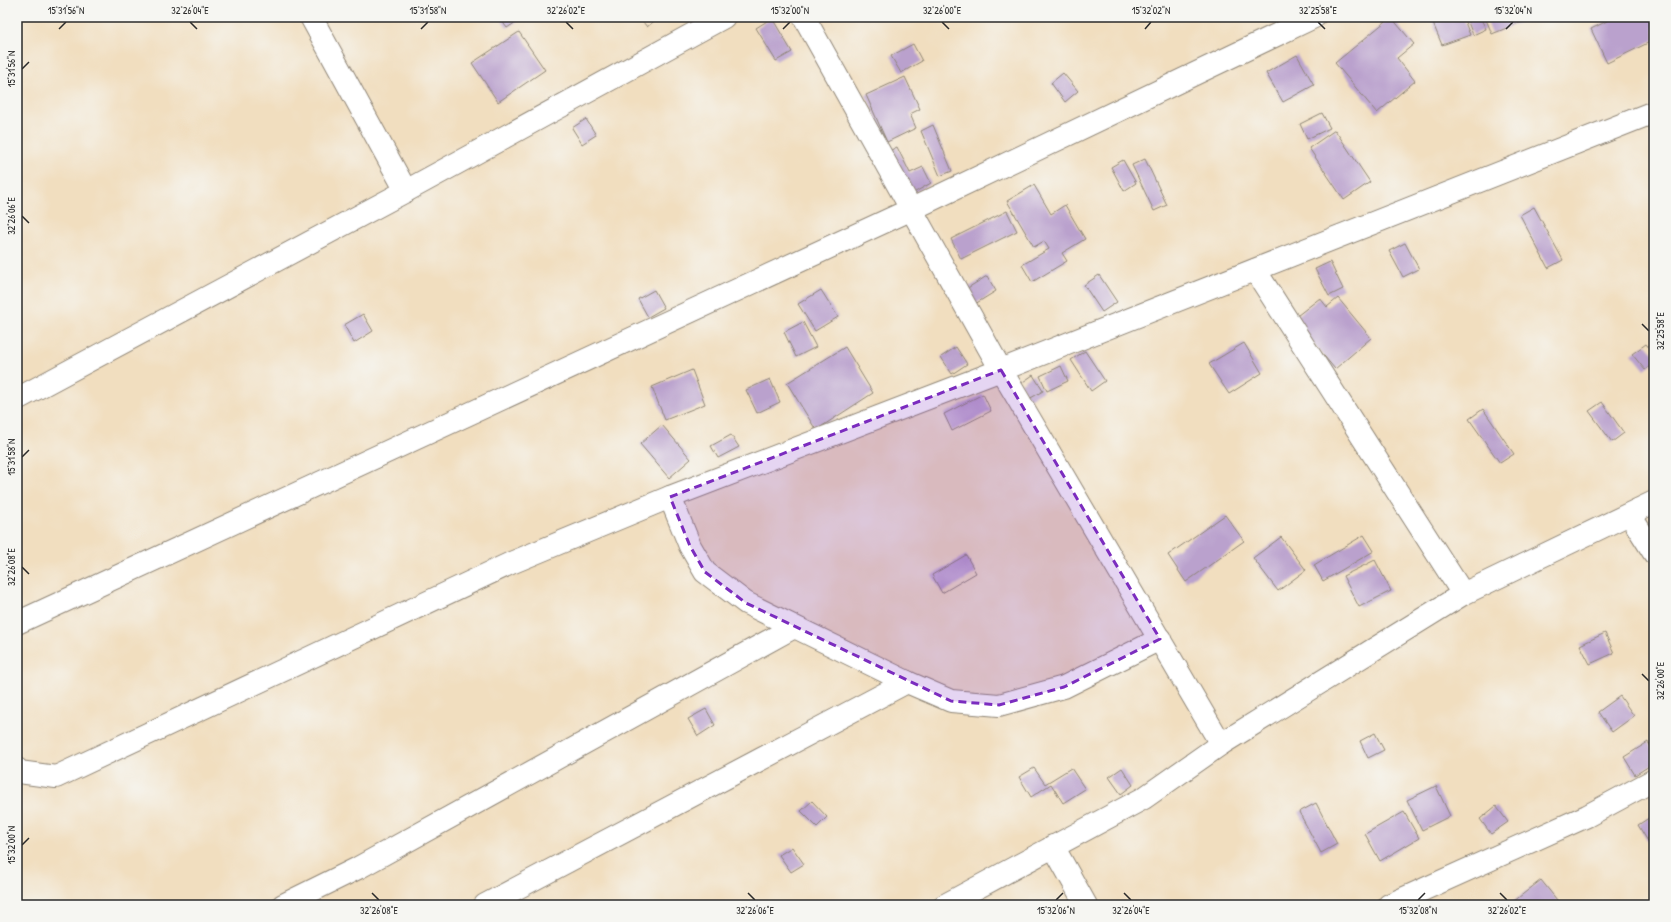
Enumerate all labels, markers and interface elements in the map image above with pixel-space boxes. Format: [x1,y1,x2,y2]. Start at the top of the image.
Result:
text: 15°31'56"N [48,4,84,17]
text: 32°26'04"E [171,4,209,17]
text: 15°31'58"N [410,4,446,17]
text: 32°26'02"E [547,4,586,17]
text: 15°32'00"N [771,4,809,17]
text: 32°26'00"E [923,4,962,17]
text: 15°32'02"N [1132,4,1170,17]
text: 32°25'58"E [1299,4,1338,17]
text: 15°32'04"N [1494,4,1532,17]
text: 15°31'56"N [5,51,18,87]
text: 32°26'06"E [5,197,18,235]
text: 32°25'58"E [1654,311,1667,350]
text: 15°31'58"N [5,439,18,475]
text: 32°26'08"E [5,547,18,586]
text: 32°26'00"E [1654,661,1667,700]
text: 15°32'00"N [5,826,18,864]
text: 32°26'08"E [360,904,399,917]
text: 32°26'06"E [736,904,774,917]
text: 15°32'06"N [1037,904,1075,917]
text: 32°26'04"E [1112,904,1150,917]
text: 15°32'08"N [1399,904,1437,917]
text: 32°26'02"E [1488,904,1527,917]

